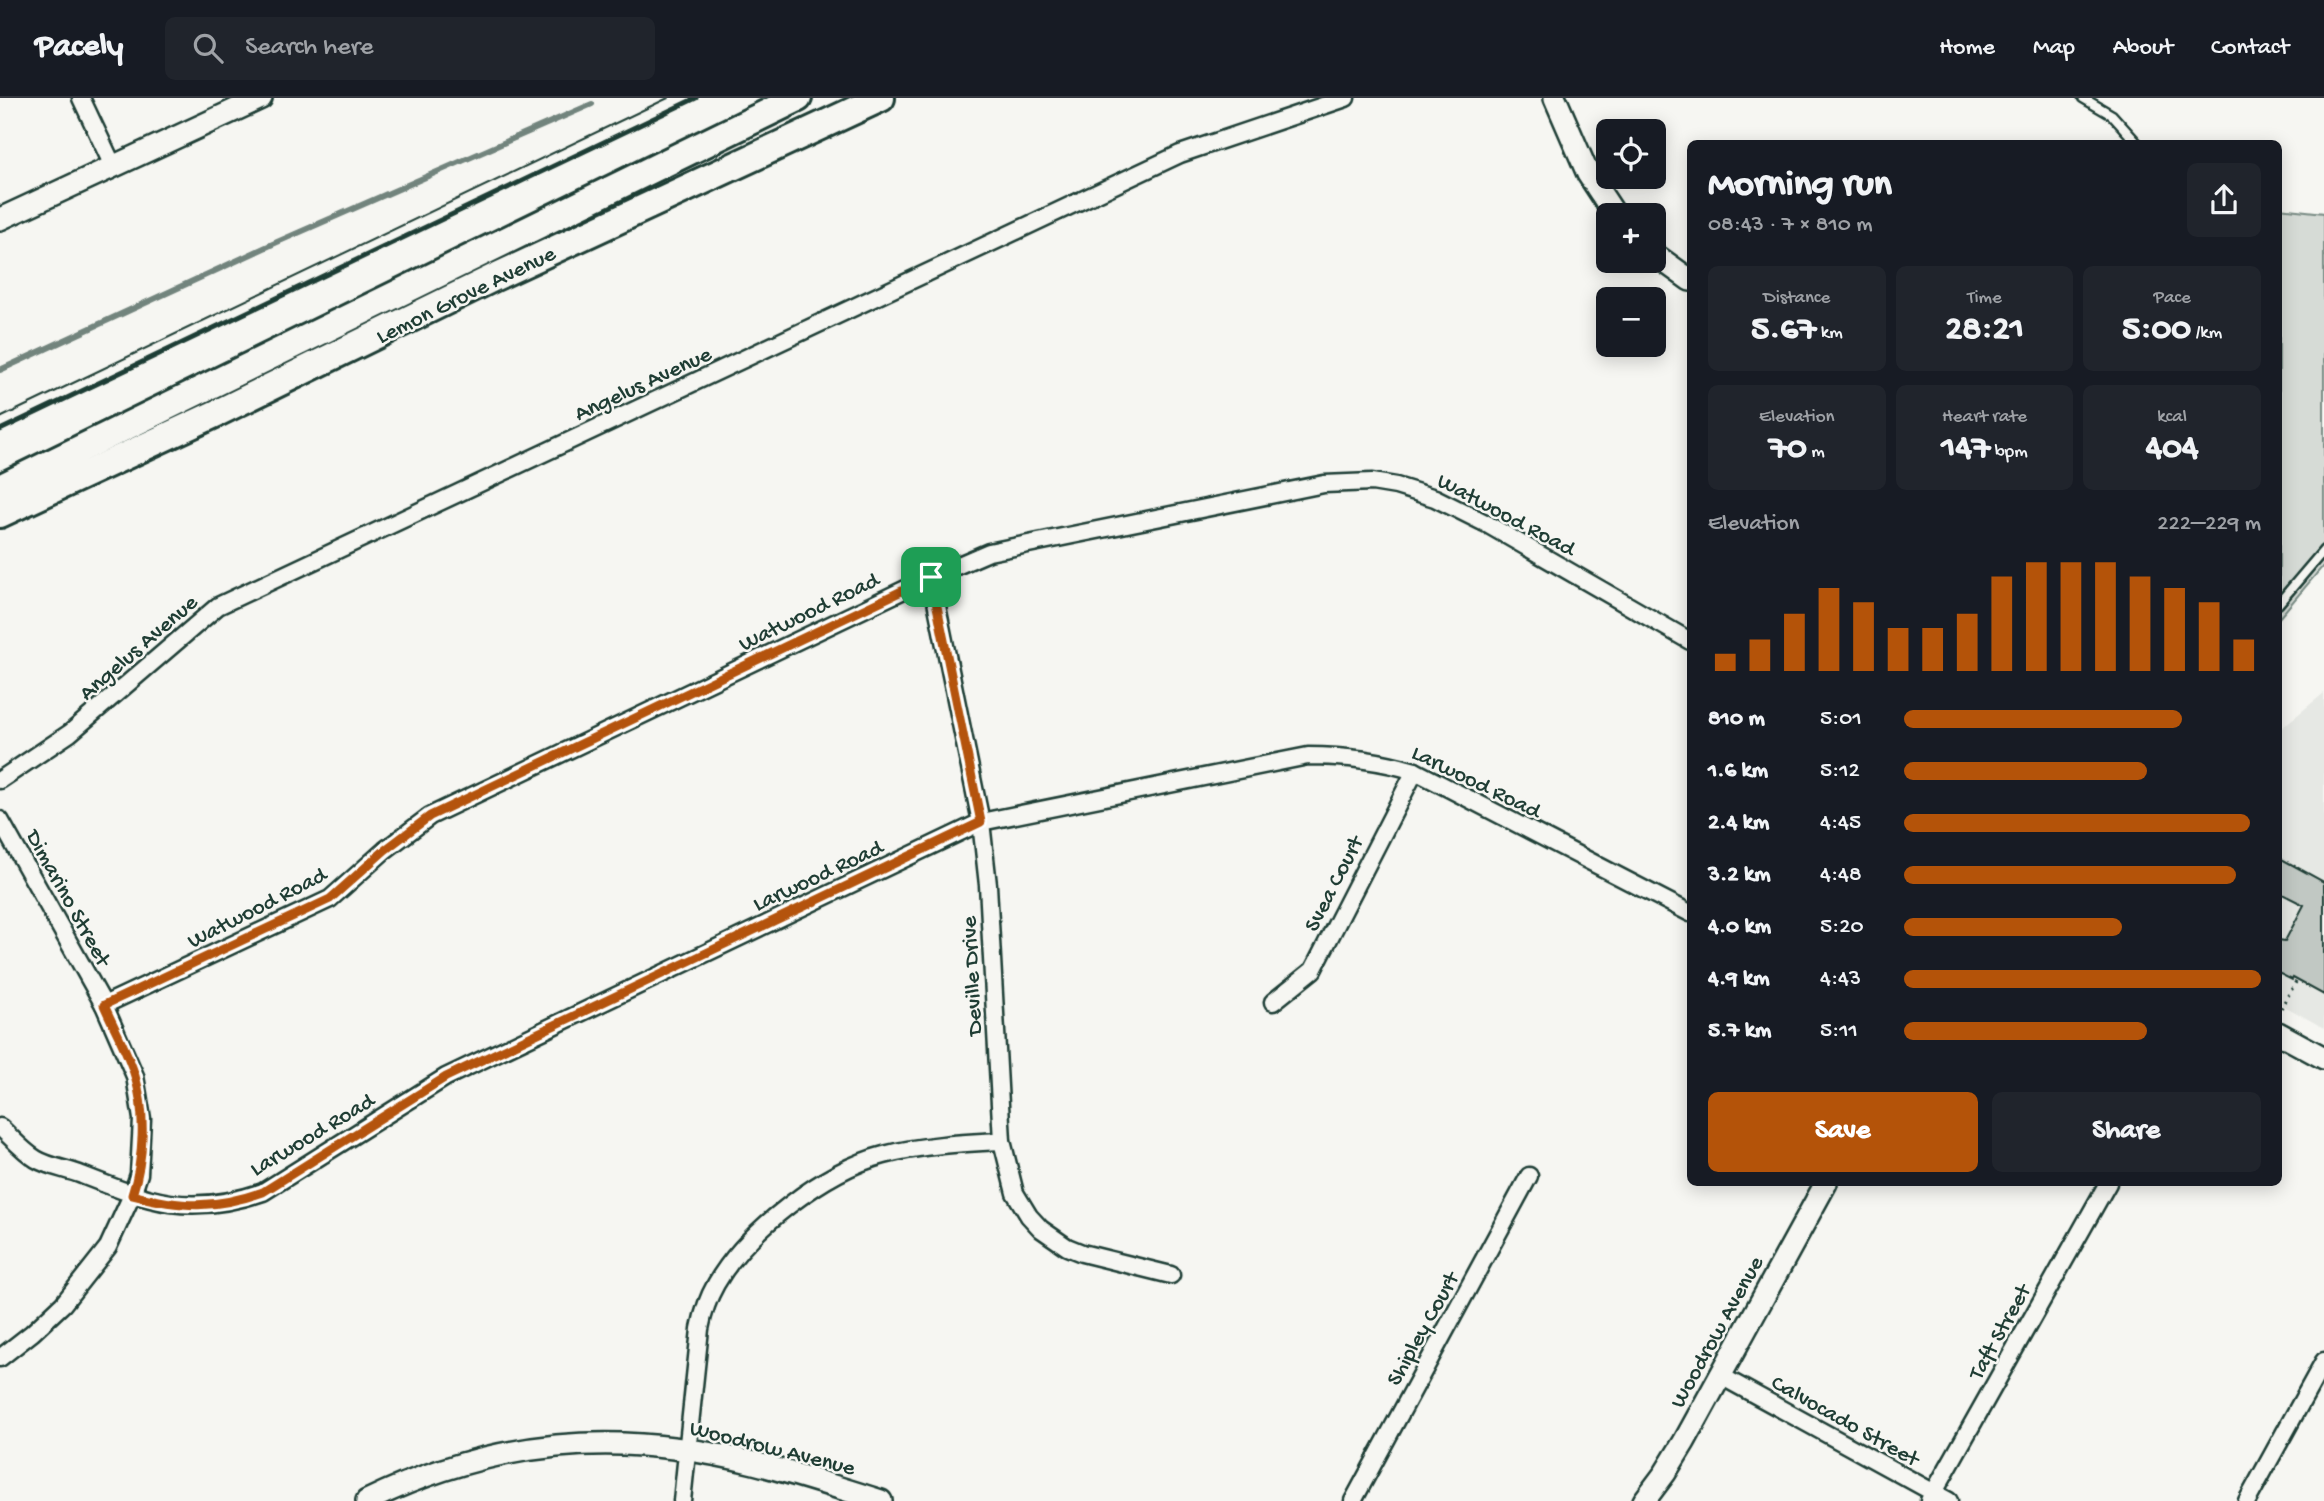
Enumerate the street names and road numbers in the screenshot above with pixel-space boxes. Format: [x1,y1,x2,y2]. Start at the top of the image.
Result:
street label: Lemon Grove Avenue [372,241,562,351]
street label: Angelus Avenue [571,341,717,429]
street label: Watwood Road [1432,468,1580,565]
street label: Watwood Road [735,567,885,659]
street label: Angelus Avenue [74,589,205,708]
street label: Larwood Road [1407,740,1546,827]
street label: Dimarino Street [17,824,116,973]
street label: Svea Court [1300,831,1371,937]
street label: Larwood Road [749,835,889,919]
street label: Watwood Road [183,862,333,956]
street label: Deville Drive [957,914,990,1038]
street label: Larwood Road [246,1088,381,1184]
street label: Woodrow Avenue [1665,1251,1771,1413]
street label: Shipley Court [1382,1267,1467,1391]
street label: Taft Street [1963,1279,2039,1387]
street label: Calvocado Street [1766,1370,1924,1475]
street label: Woodrow Avenue [687,1416,859,1483]

